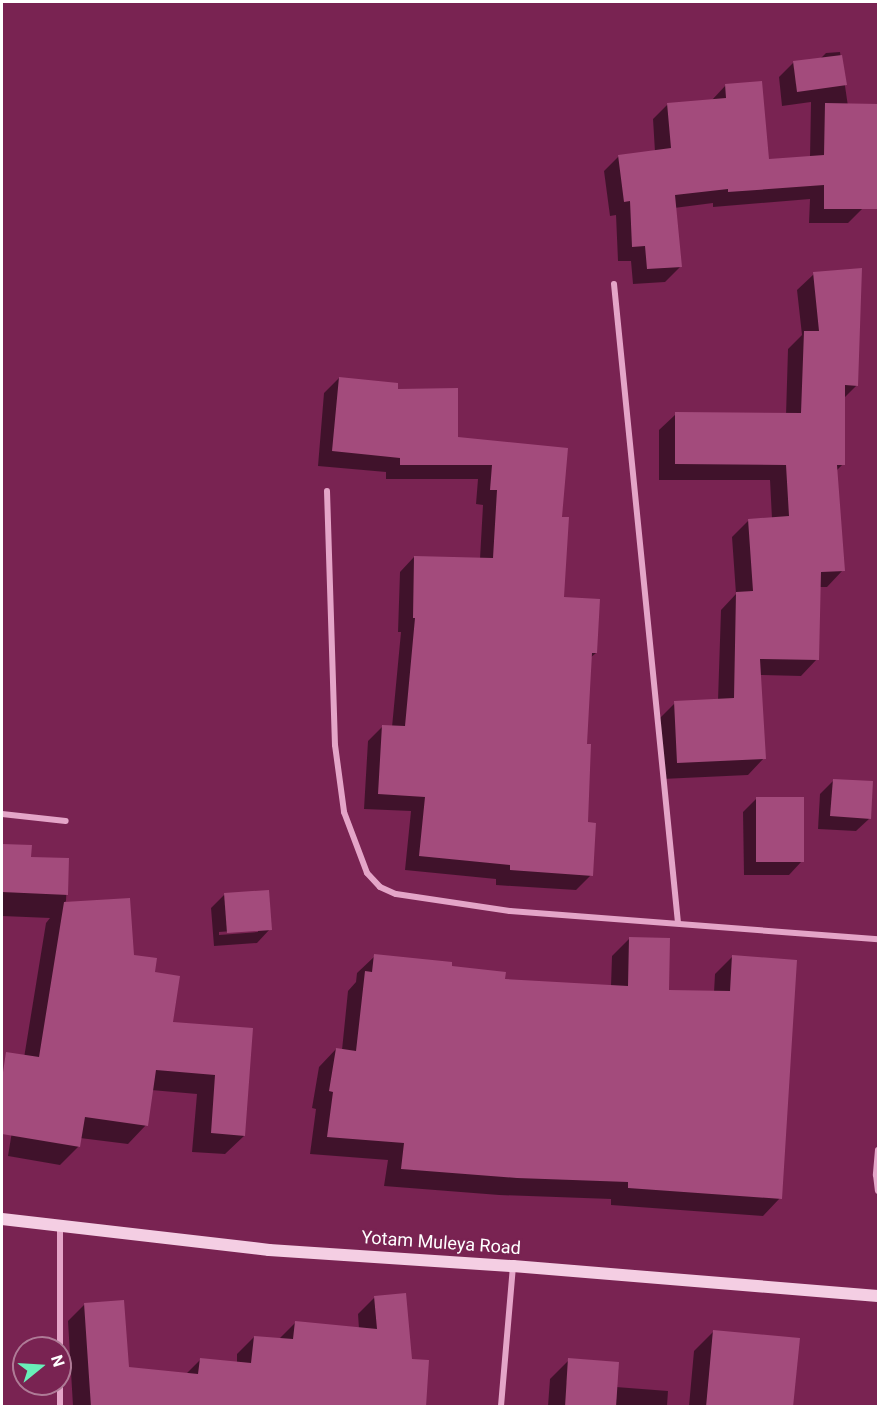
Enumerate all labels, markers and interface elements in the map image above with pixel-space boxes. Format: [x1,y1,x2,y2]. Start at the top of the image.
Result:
street label: Yotam Muleya Road [361,1227,521,1259]
north arrow [12,1336,72,1396]
text: N [47,1353,68,1369]

